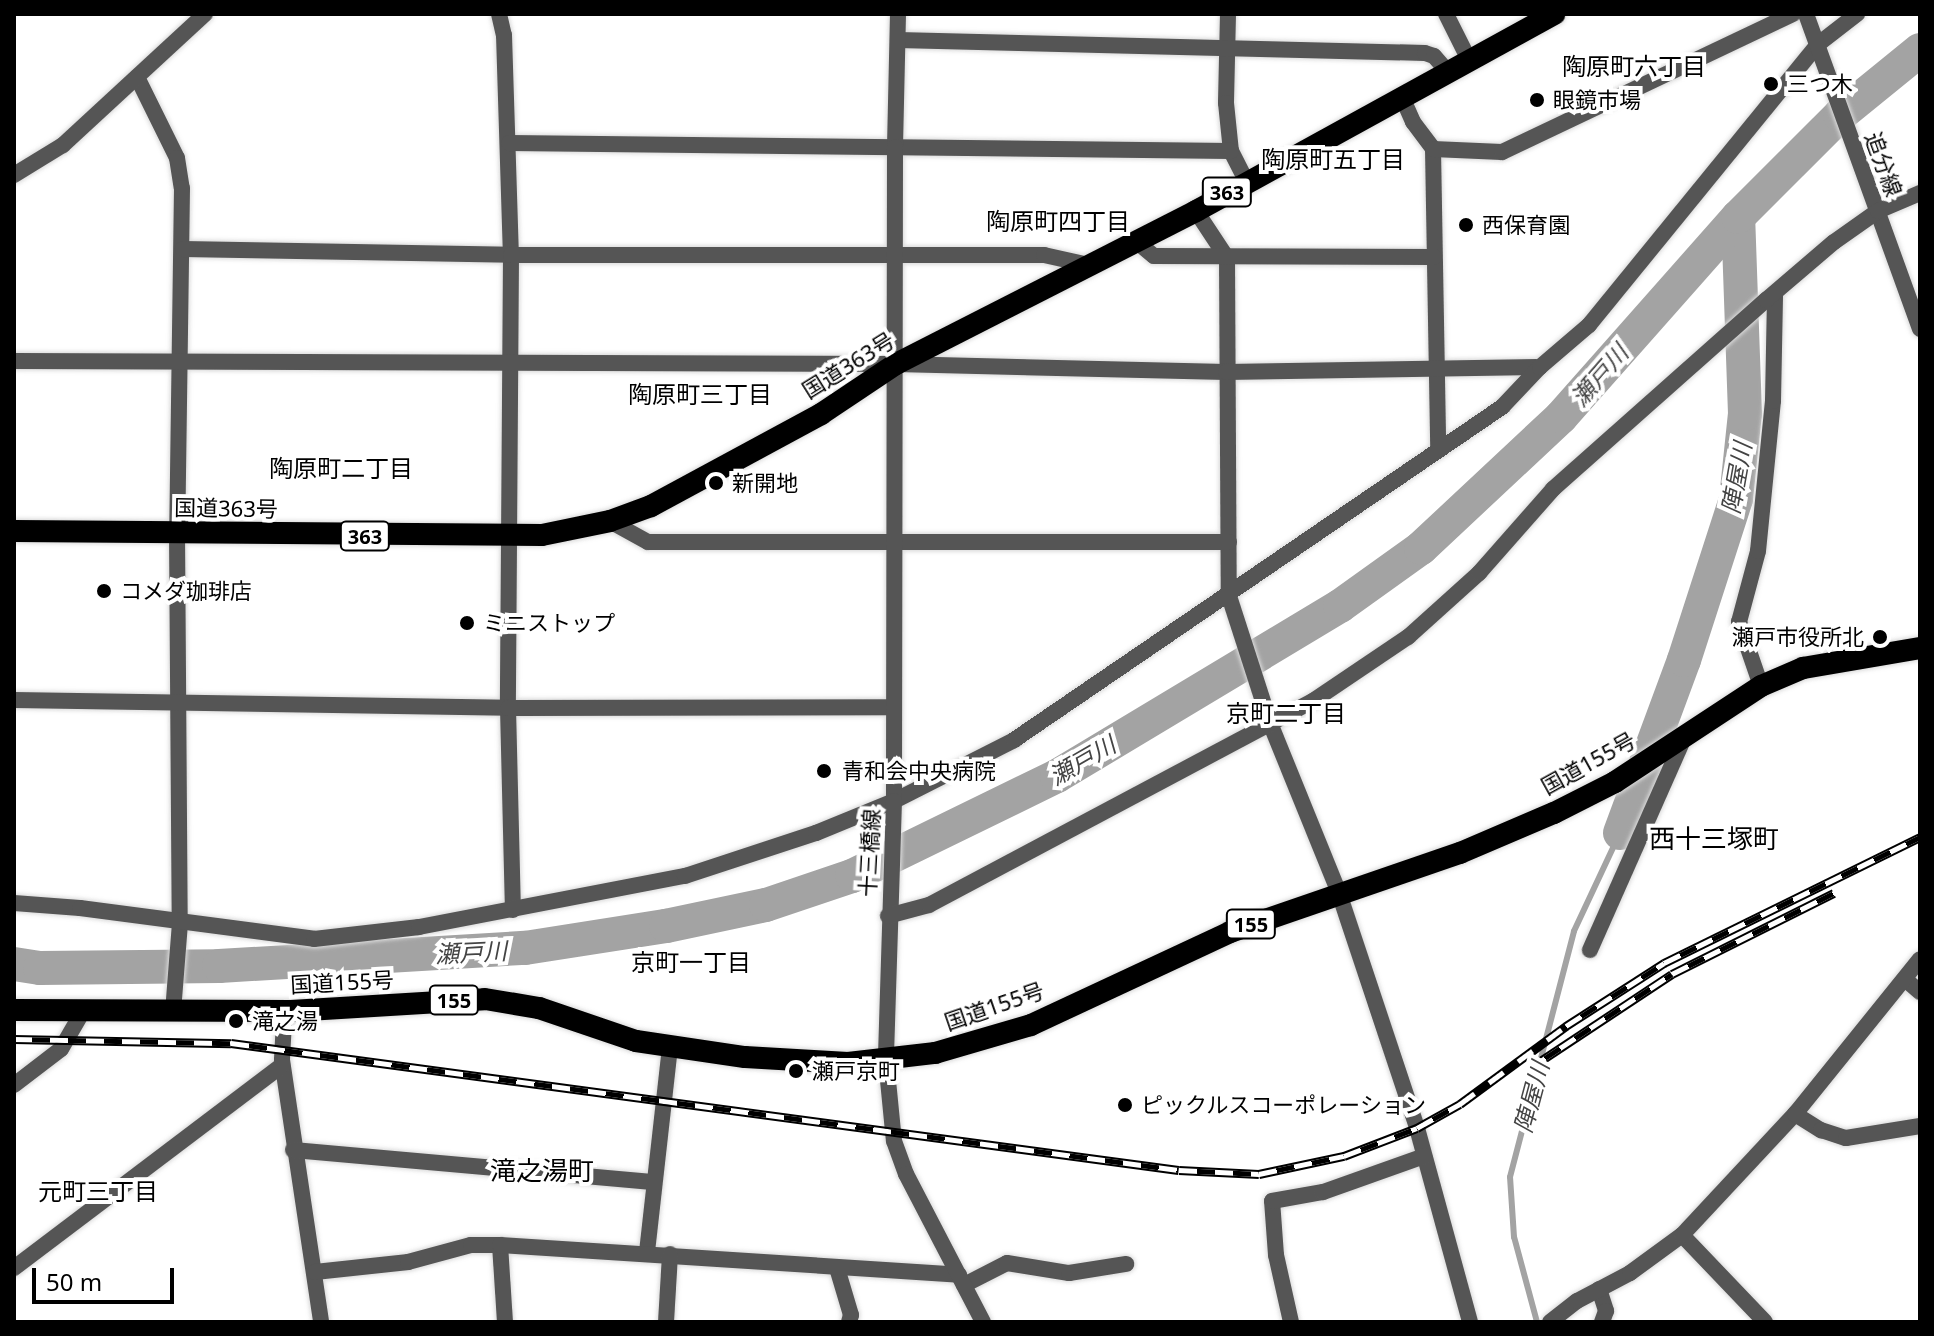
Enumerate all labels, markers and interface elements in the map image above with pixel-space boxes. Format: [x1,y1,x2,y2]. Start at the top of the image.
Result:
district label: 陶原町六丁目 [1562,52,1706,80]
place label: 三つ木 [1787,71,1853,97]
marker: 三つ木 [1762,75,1780,93]
place label: 眼鏡市場 [1553,87,1641,113]
marker: 眼鏡市場 [1528,91,1546,109]
street label: 追分線 [1860,128,1908,200]
district label: 陶原町五丁目 [1261,145,1405,173]
road number: 363 [1201,176,1253,208]
district label: 陶原町四丁目 [986,207,1130,235]
place label: 西保育園 [1482,212,1570,238]
marker: 西保育園 [1457,216,1475,234]
street label: 国道363号 [797,326,899,404]
water label: 瀬戸川 [1565,338,1633,412]
district label: 陶原町三丁目 [628,380,772,408]
water label: 陣屋川 [1716,440,1756,516]
district label: 陶原町二丁目 [269,454,413,482]
place label: 新開地 [732,470,798,496]
marker: 新開地 [707,474,725,492]
street label: 国道363号 [174,494,278,522]
road number: 363 [339,520,391,552]
place label: コメダ珈琲店 [120,578,252,604]
marker: コメダ珈琲店 [95,582,113,600]
place label: ミニストップ [483,610,615,636]
marker: ミニストップ [458,614,476,632]
place label: 瀬戸市役所北 [1732,624,1864,650]
marker: 瀬戸市役所北 [1871,628,1889,646]
district label: 京町二丁目 [1226,699,1346,727]
street label: 国道155号 [1536,726,1640,800]
water label: 瀬戸川 [1044,730,1120,790]
place label: 青和会中央病院 [842,758,996,784]
marker: 青和会中央病院 [813,760,835,782]
street label: 十三橋線 [854,808,884,898]
district label: 西十三塚町 [1649,823,1779,855]
road number: 155 [1225,908,1277,940]
water label: 瀬戸川 [434,936,508,968]
district label: 京町一丁目 [631,948,751,976]
street label: 国道155号 [290,966,394,998]
street label: 国道155号 [941,977,1047,1035]
road number: 155 [428,984,480,1016]
place label: 滝之湯 [252,1008,318,1034]
marker: 滝之湯 [227,1012,245,1030]
place label: 瀬戸京町 [812,1058,900,1084]
water label: 陣屋川 [1508,1058,1554,1136]
marker: 瀬戸京町 [787,1062,805,1080]
place label: ピックルスコーポレーション [1141,1092,1427,1118]
marker: ピックルスコーポレーション [1116,1096,1134,1114]
district label: 滝之湯町 [490,1155,594,1187]
district label: 元町三丁目 [38,1177,158,1205]
scale bar [36,1252,178,1302]
text: 50 m [46,1265,102,1298]

